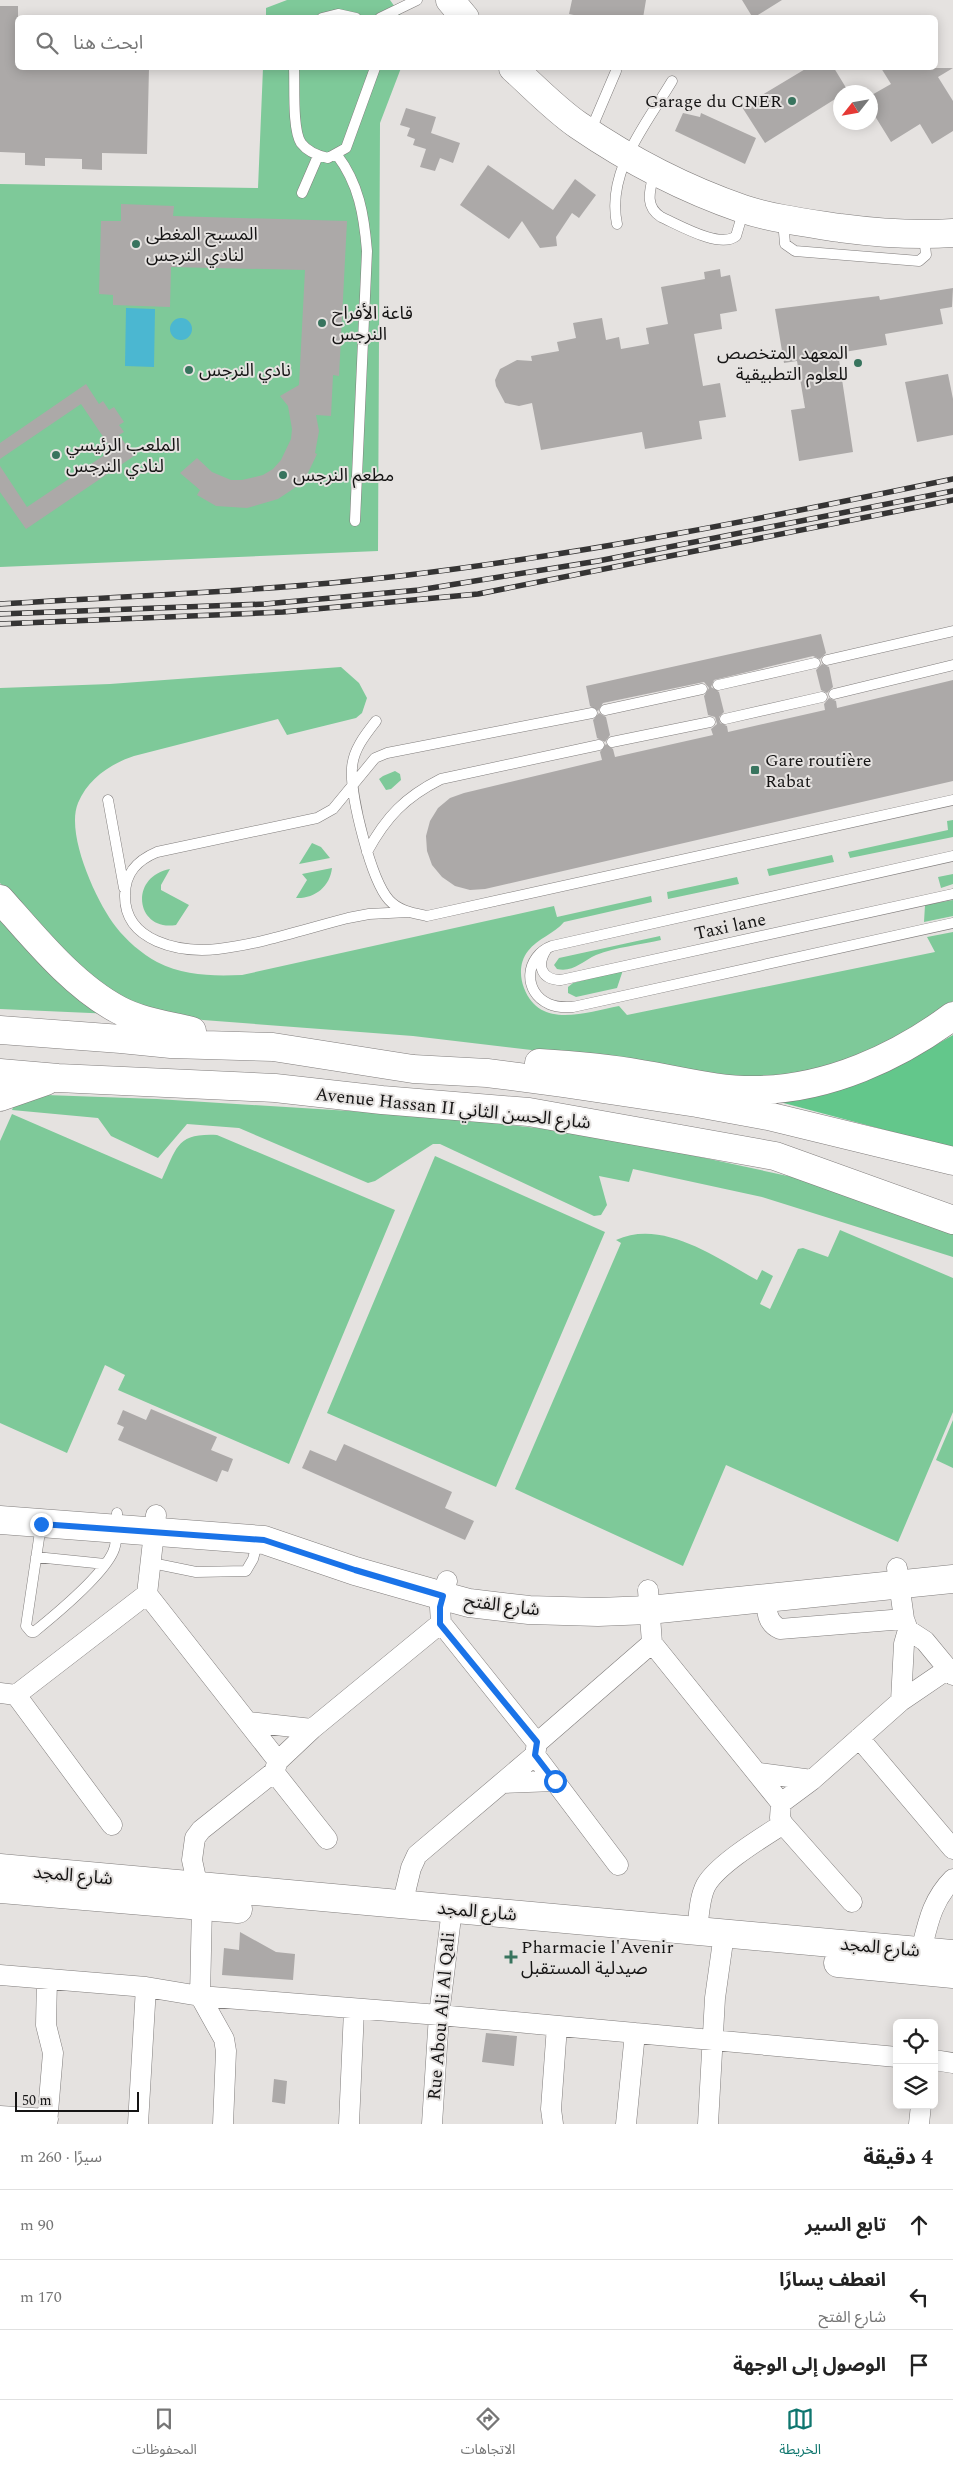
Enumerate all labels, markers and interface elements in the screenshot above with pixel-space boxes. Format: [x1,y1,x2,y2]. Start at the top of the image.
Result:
search box [15,15,938,70]
icon: search [33,29,61,57]
text: ابحث هنا [73,29,143,58]
north arrow [833,85,878,130]
place label: Garage du CNER [645,88,782,115]
marker: Garage du CNER [786,95,798,107]
place label: المسبح المغطى لنادي النرجس [146,221,258,269]
marker: المسبح المغطى لنادي النرجس [130,238,142,250]
place label: قاعة الأفراح النرجس [332,300,413,348]
marker: قاعة الأفراح النرجس [316,317,328,329]
place label: المعهد المتخصص للعلوم التطبيقية [717,340,848,388]
place label: نادي النرجس [199,357,291,384]
marker: المعهد المتخصص للعلوم التطبيقية [852,357,864,369]
marker: نادي النرجس [183,364,195,376]
place label: الملعب الرئيسي لنادي النرجس [66,432,180,480]
marker: الملعب الرئيسي لنادي النرجس [50,449,62,461]
place label: مطعم النرجس [293,462,394,489]
marker: مطعم النرجس [277,469,289,481]
place label: Gare routière Rabat [765,747,872,795]
marker: Gare routière Rabat [749,764,761,776]
street label: Taxi lane [692,906,768,947]
street label: Avenue Hassan II شارع الحسن الثاني [314,1081,592,1136]
route end [30,1513,53,1536]
street label: شارع الفتح [463,1587,541,1624]
route start [544,1770,567,1793]
street label: شارع المجد [32,1859,114,1892]
street label: شارع المجد [436,1895,518,1928]
street label: Rue Abou Ali Al Qali [421,1931,462,2101]
street label: شارع المجد [839,1931,921,1964]
place label: Pharmacie l'Avenir صيدلية المستقبل [521,1934,674,1982]
marker: Pharmacie l'Avenir صيدلية المستقبل [505,1951,517,1963]
map controls [893,2019,938,2109]
button: locate [893,2019,938,2064]
button: layers [893,2064,938,2109]
scale bar [15,2089,139,2112]
text: 50 m [22,2090,52,2111]
text: 4 دقيقة [863,2142,933,2174]
text: سيرًا · 260 m [20,2145,102,2169]
text: تابع السير [805,2211,886,2240]
icon: ahead [905,2211,933,2239]
text: 90 m [20,2213,54,2237]
text: انعطف يسارًا [779,2266,886,2295]
icon: left [905,2283,933,2311]
text: 170 m [20,2285,62,2309]
text: شارع الفتح [819,2305,886,2329]
text: الوصول إلى الوجهة [733,2351,886,2380]
icon: arrive [905,2351,933,2379]
tab: المحفوظات [132,2405,197,2464]
tab: الاتجاهات [461,2405,515,2464]
tab: الخريطة [779,2405,821,2464]

